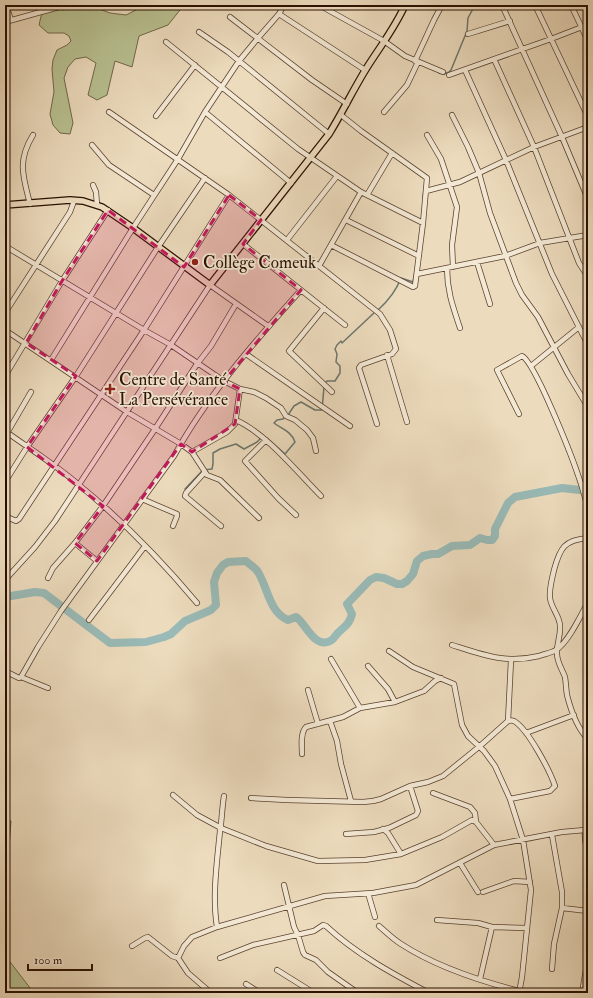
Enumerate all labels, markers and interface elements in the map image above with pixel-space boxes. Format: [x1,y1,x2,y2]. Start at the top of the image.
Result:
place label: Collège Comeuk [203,252,316,273]
marker: Collège Comeuk [190,257,200,267]
place label: Centre de Santé La Persévérance [119,369,228,410]
marker: Centre de Santé La Persévérance [104,383,116,395]
scale bar [28,946,92,972]
text: 100 m [34,953,63,968]

